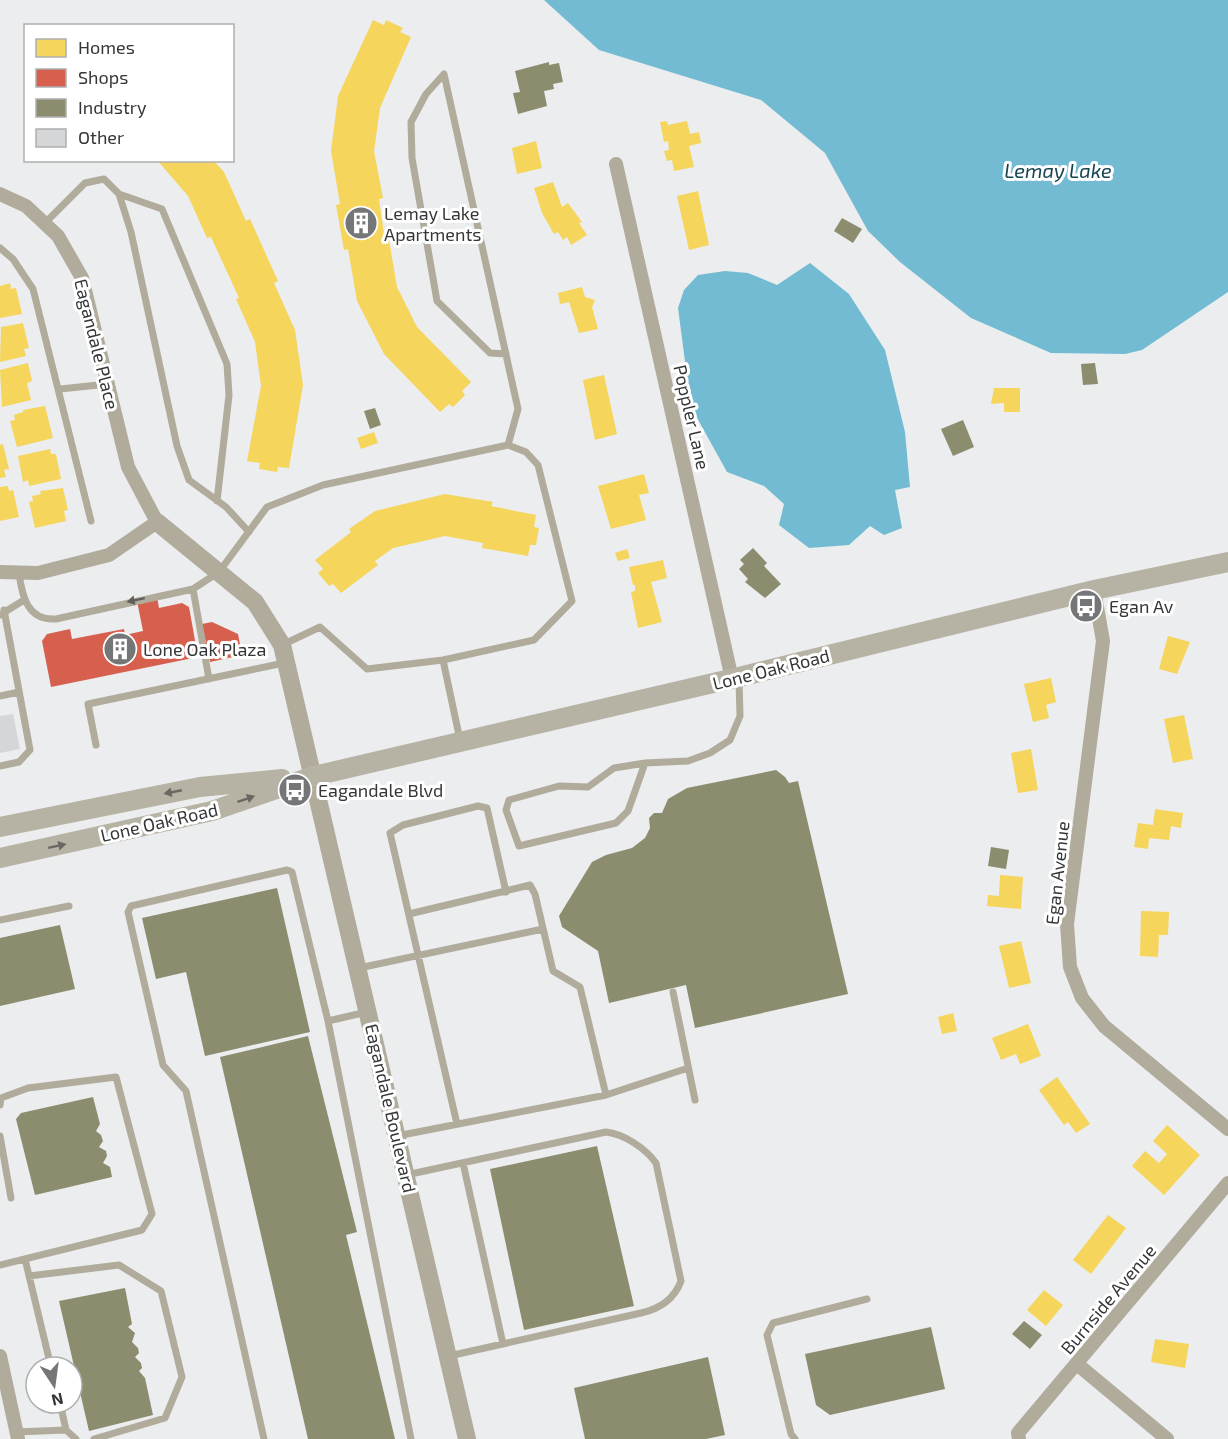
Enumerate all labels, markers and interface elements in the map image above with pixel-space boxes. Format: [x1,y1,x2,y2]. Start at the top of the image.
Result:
legend [24,24,234,162]
text: Homes [78,36,135,58]
text: Shops [78,66,128,88]
text: Industry [78,96,147,118]
text: Other [78,126,124,148]
water label: Lemay Lake [1004,158,1112,183]
place label: Lemay Lake Apartments [384,202,482,245]
building icon: Lemay Lake Apartments [343,205,379,241]
street label: Eagandale Place [70,276,124,412]
street label: Poppler Lane [669,363,715,471]
bus stop icon: Egan Av [1068,588,1104,624]
place label: Egan Av [1109,595,1174,617]
one-way arrow [126,596,145,605]
building icon: Lone Oak Plaza [102,631,138,667]
place label: Lone Oak Plaza [143,638,266,660]
street label: Lone Oak Road [710,644,832,694]
bus stop icon: Eagandale Blvd [277,772,313,808]
place label: Eagandale Blvd [318,779,443,801]
one-way arrow [163,788,182,797]
one-way arrow [237,794,255,804]
street label: Lone Oak Road [98,798,220,846]
street label: Egan Avenue [1041,820,1073,926]
one-way arrow [48,841,67,850]
street label: Eagandale Boulevard [361,1021,421,1195]
street label: Burnside Avenue [1056,1240,1160,1358]
north arrow [24,1355,84,1415]
text: N [50,1390,65,1411]

